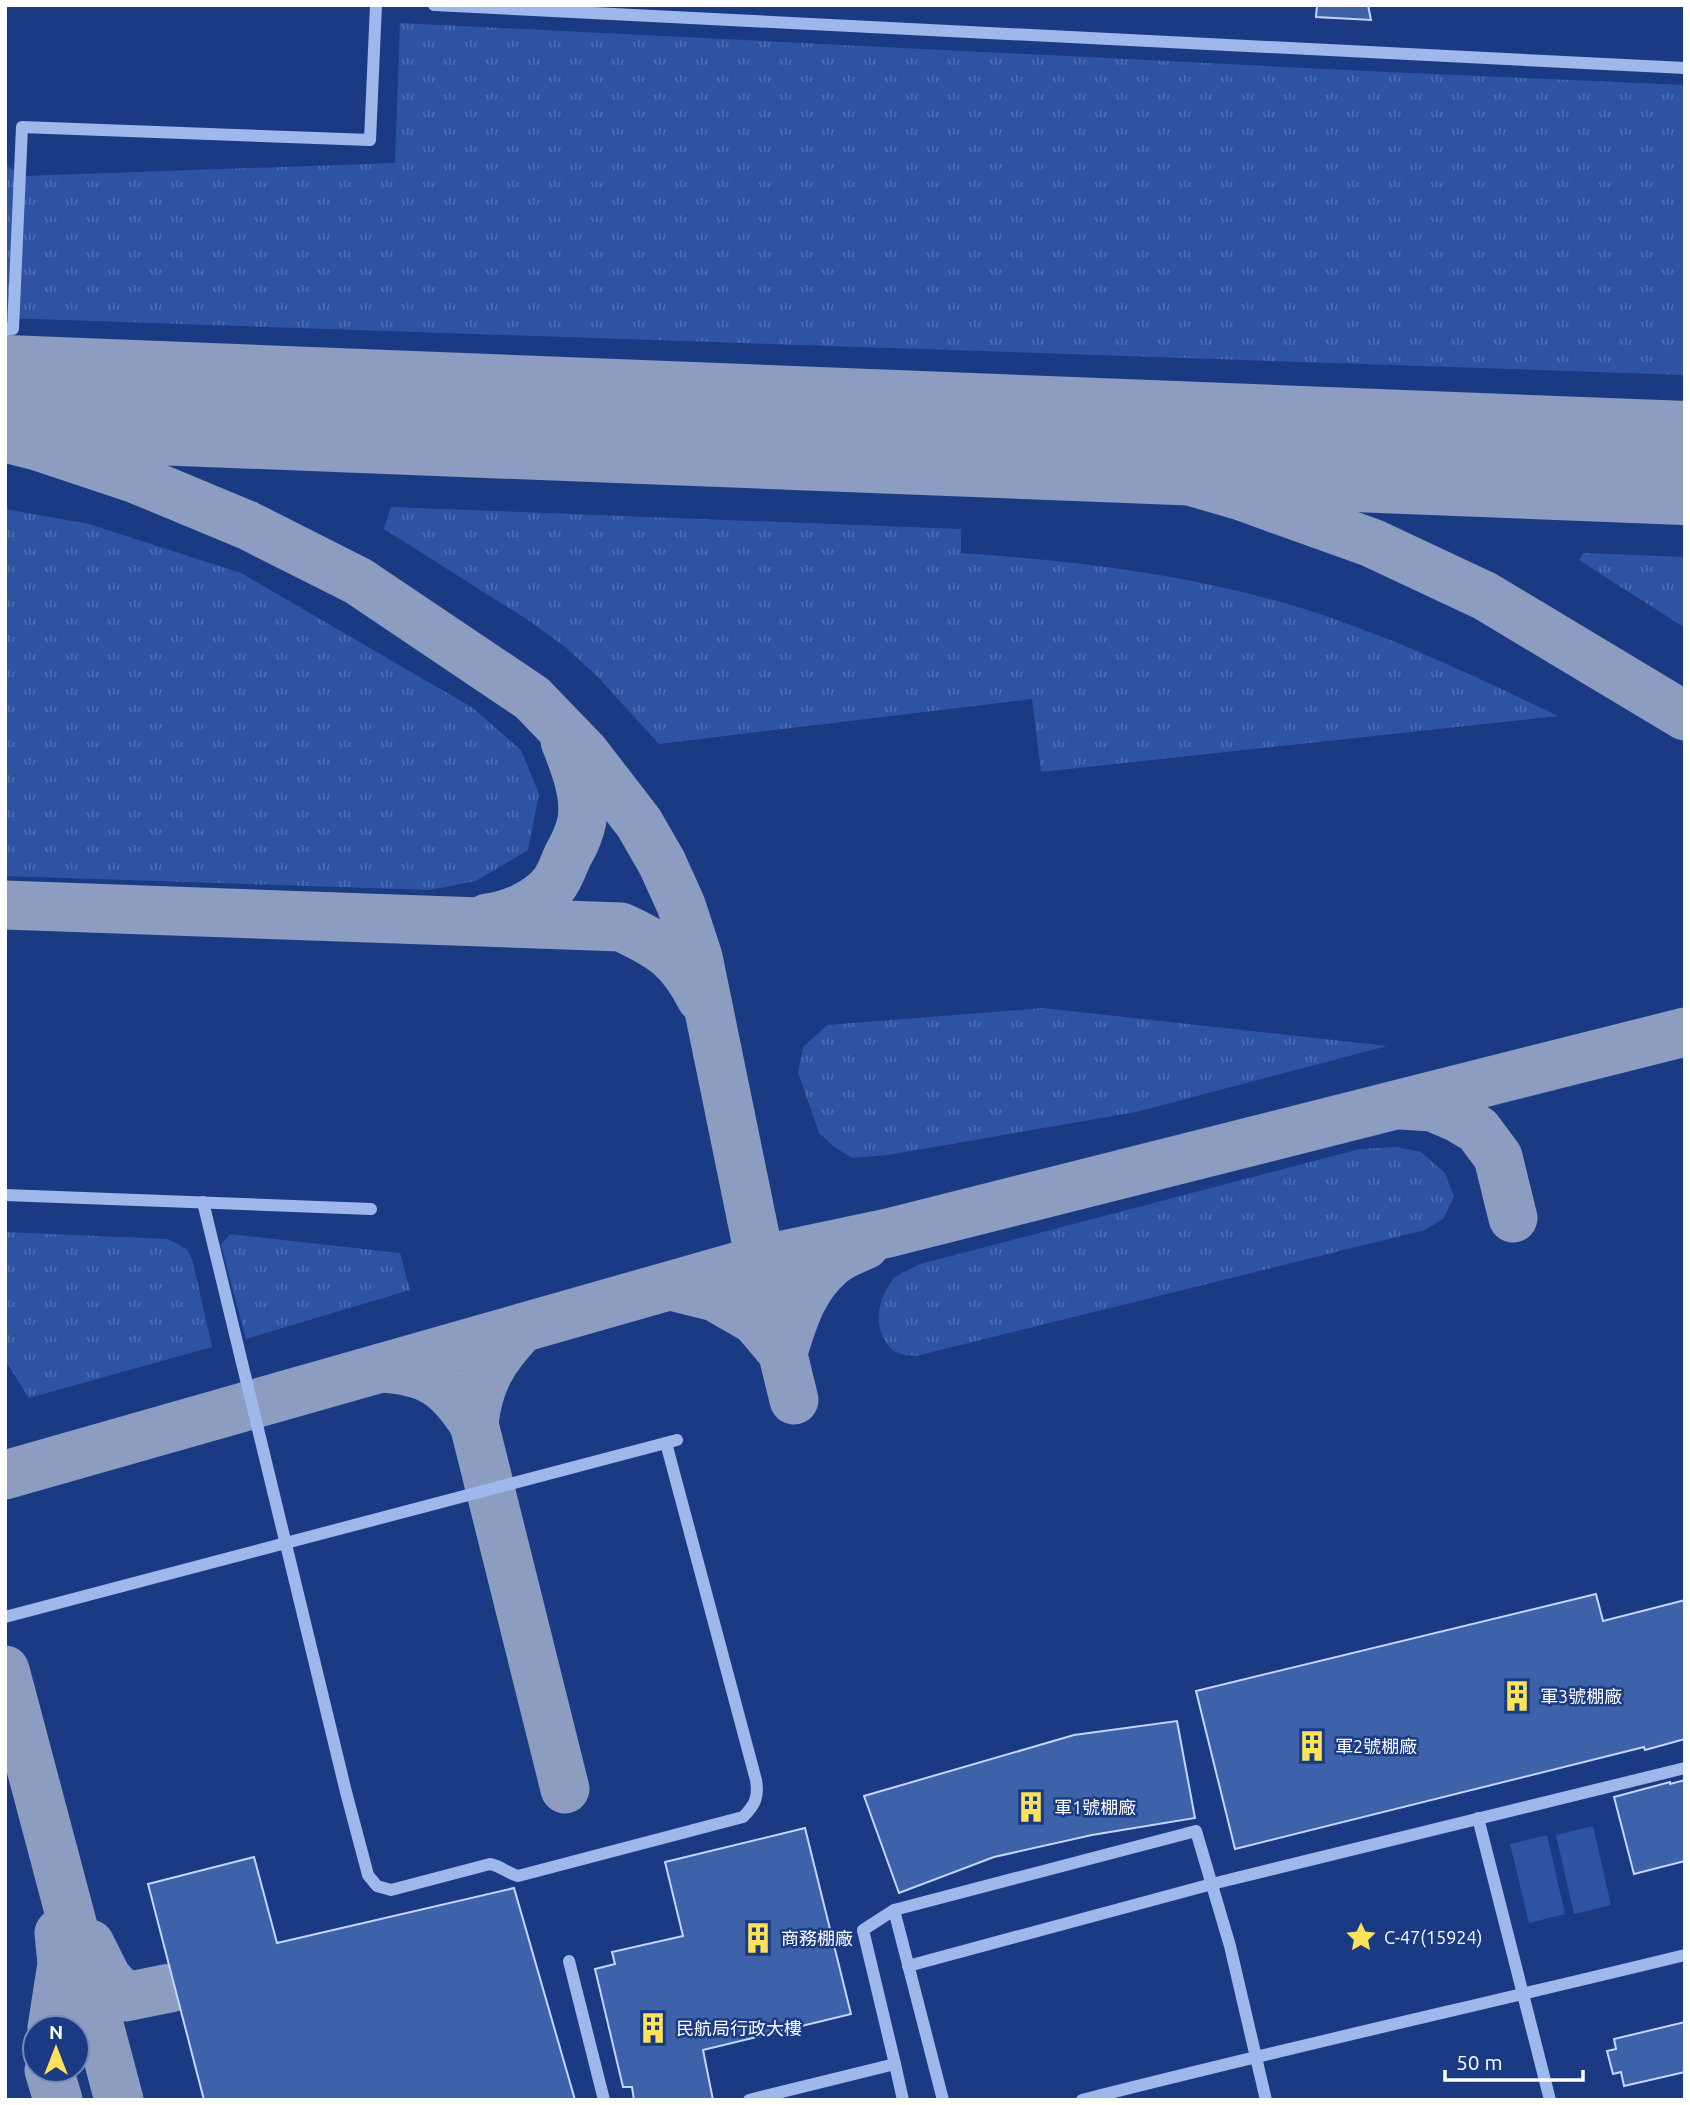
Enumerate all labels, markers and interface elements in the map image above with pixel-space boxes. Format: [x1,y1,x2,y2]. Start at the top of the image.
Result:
building icon: 軍3號棚廠 [1500,1679,1534,1713]
place label: 軍3號棚廠 [1540,1686,1622,1706]
building icon: 軍2號棚廠 [1295,1729,1329,1763]
place label: 軍2號棚廠 [1335,1736,1417,1756]
building icon: 軍1號棚廠 [1014,1790,1048,1824]
place label: 軍1號棚廠 [1054,1797,1136,1817]
place icon: C-47(15924) [1344,1920,1378,1954]
building icon: 商務棚廠 [741,1921,775,1955]
place label: C-47(15924) [1384,1927,1482,1948]
place label: 商務棚廠 [781,1928,853,1948]
building icon: 民航局行政大樓 [636,2011,670,2045]
north arrow [21,2014,91,2084]
place label: 民航局行政大樓 [676,2018,802,2038]
text: N [49,2021,63,2043]
scale bar [1445,2038,1583,2082]
text: 50 m [1456,2050,1503,2074]

